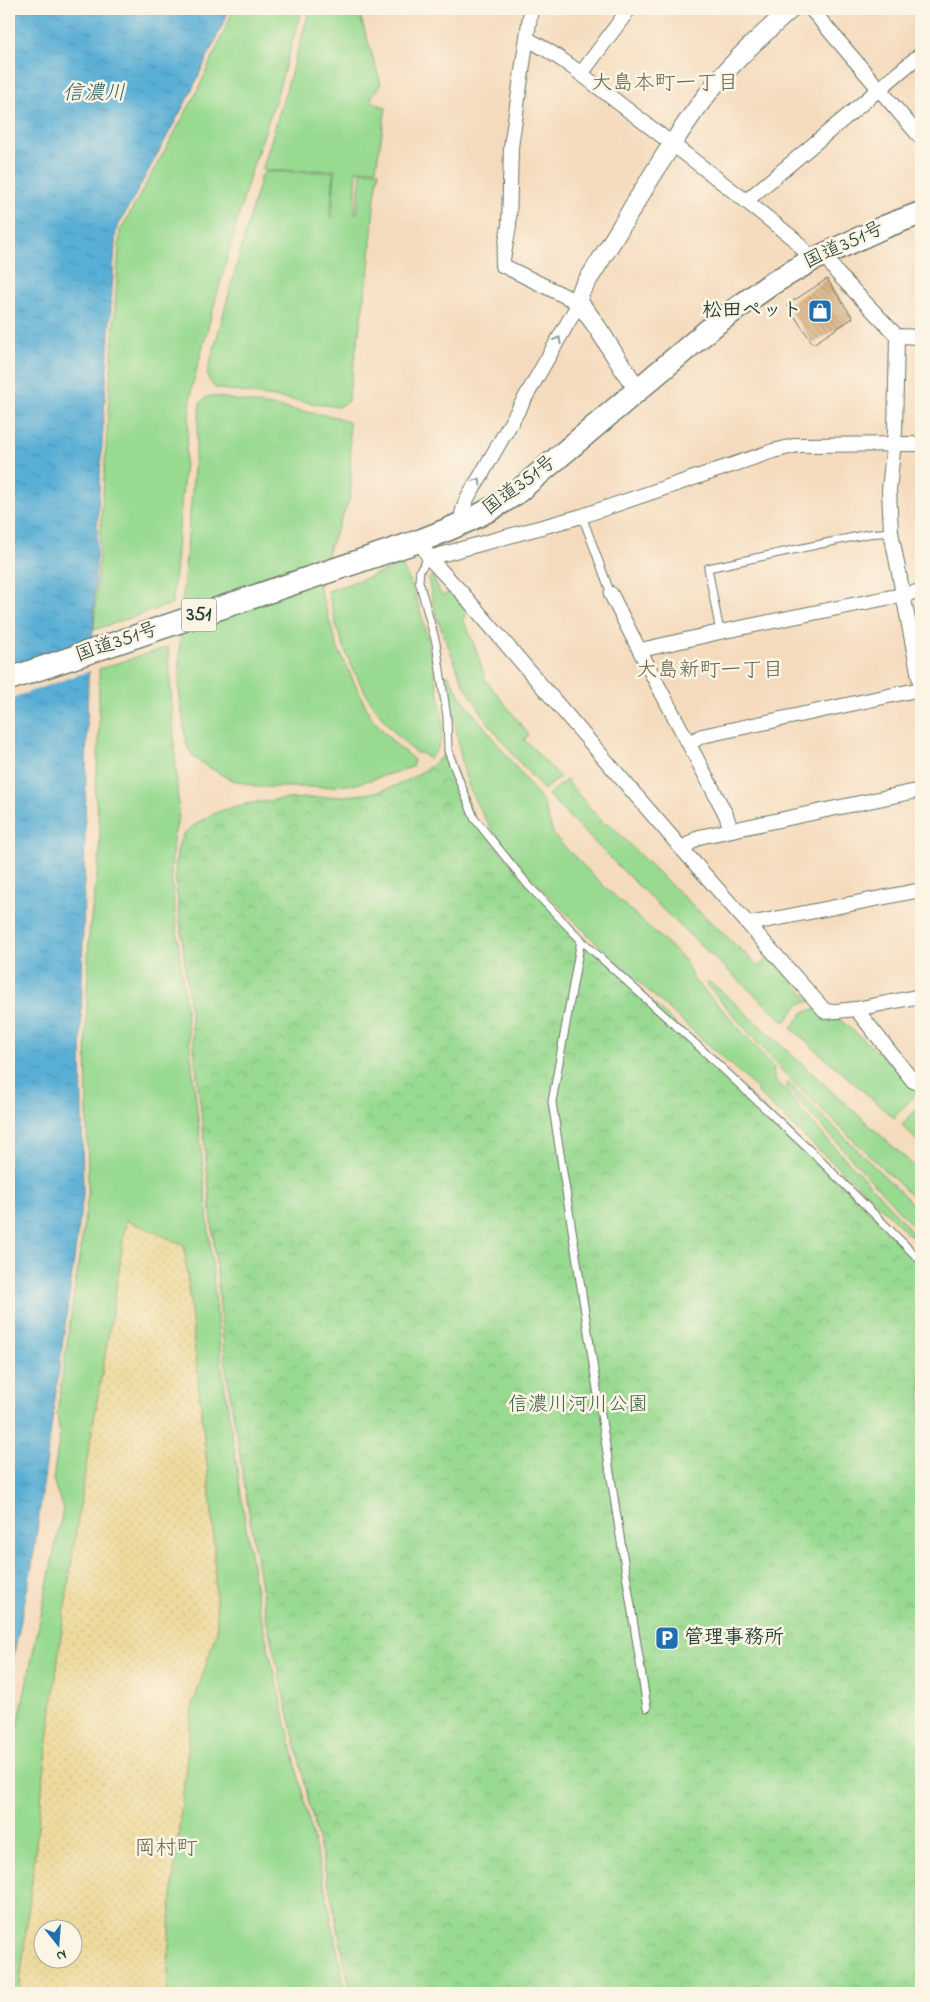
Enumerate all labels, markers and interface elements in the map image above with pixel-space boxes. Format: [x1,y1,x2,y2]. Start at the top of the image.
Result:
district label: 大島本町一丁目 [592,69,739,99]
water label: 信濃川 [63,79,126,109]
street label: 国道351号 [799,215,889,277]
place label: 松田ペット [702,297,802,326]
shop icon: 松田ペット [807,298,833,324]
one-way arrow [552,336,562,345]
street label: 国道351号 [477,449,563,523]
one-way arrow [471,477,481,486]
road number: 351 [182,598,216,632]
street label: 国道351号 [72,615,162,671]
district label: 大島新町一丁目 [637,656,784,686]
park label: 信濃川河川公園 [508,1391,648,1420]
place label: 管理事務所 [684,1624,784,1653]
parking icon: 管理事務所 [654,1625,680,1651]
district label: 岡村町 [135,1834,198,1864]
north arrow [32,1920,82,1970]
text: N [54,1944,69,1966]

